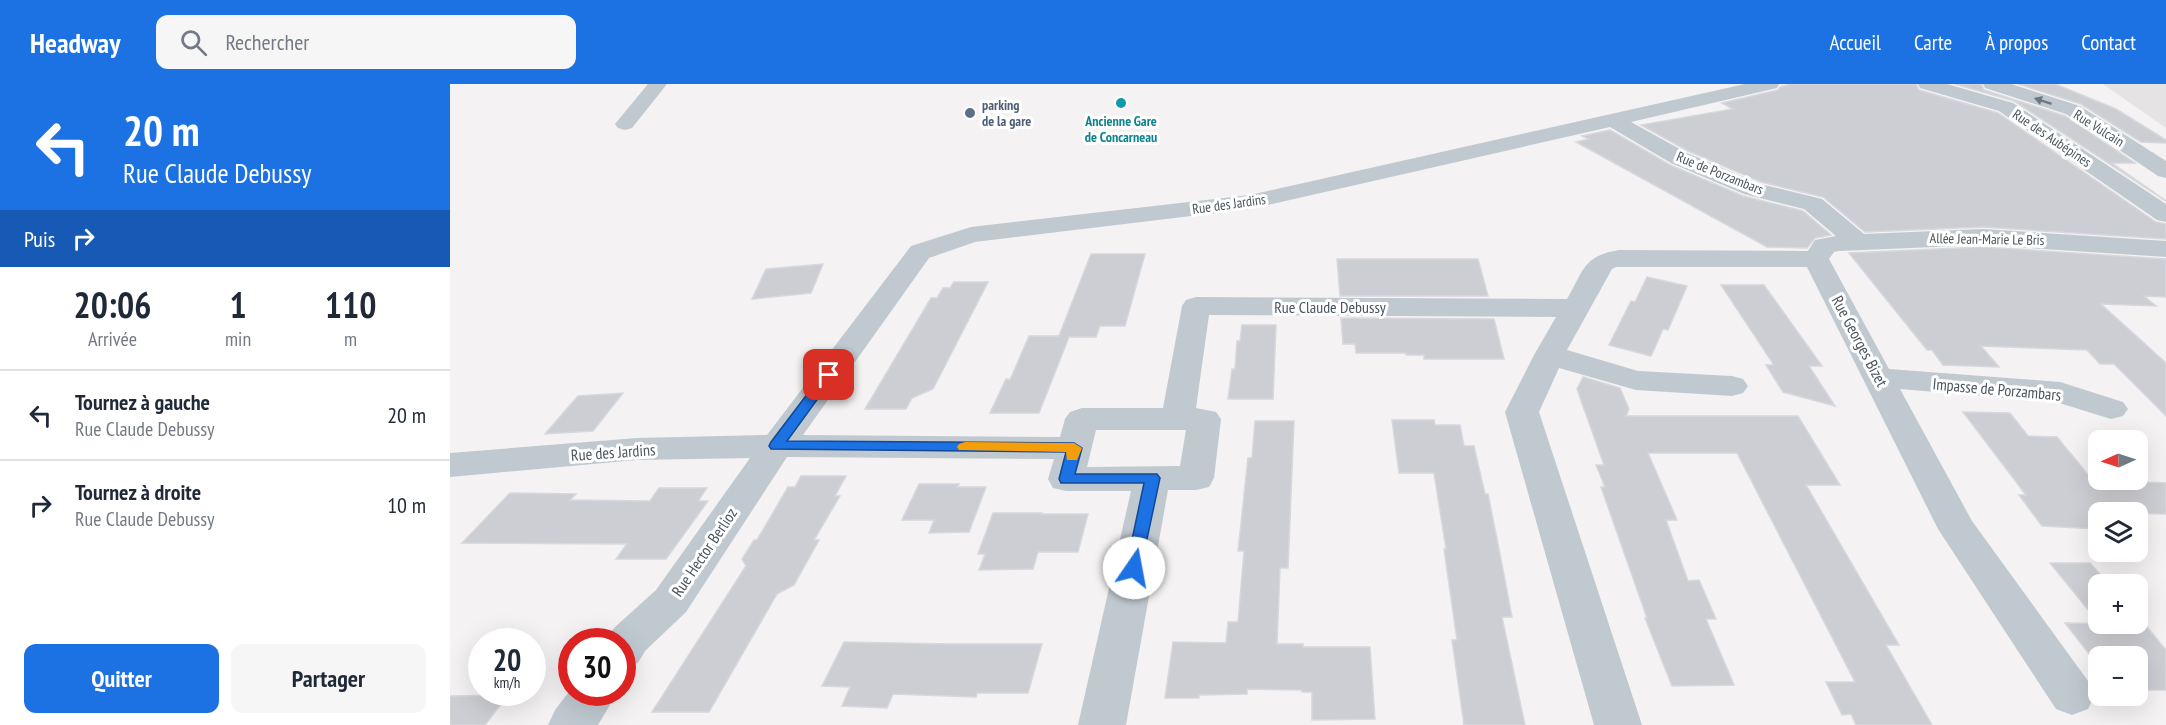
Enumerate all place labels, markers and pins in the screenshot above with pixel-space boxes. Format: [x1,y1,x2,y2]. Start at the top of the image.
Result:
place label: parking de la gare [982,96,1031,130]
marker: Ancienne Gare de Concarneau [1114,96,1128,110]
marker: parking de la gare [963,106,977,120]
place label: Ancienne Gare de Concarneau [1084,112,1157,146]
pin [803,349,854,400]

